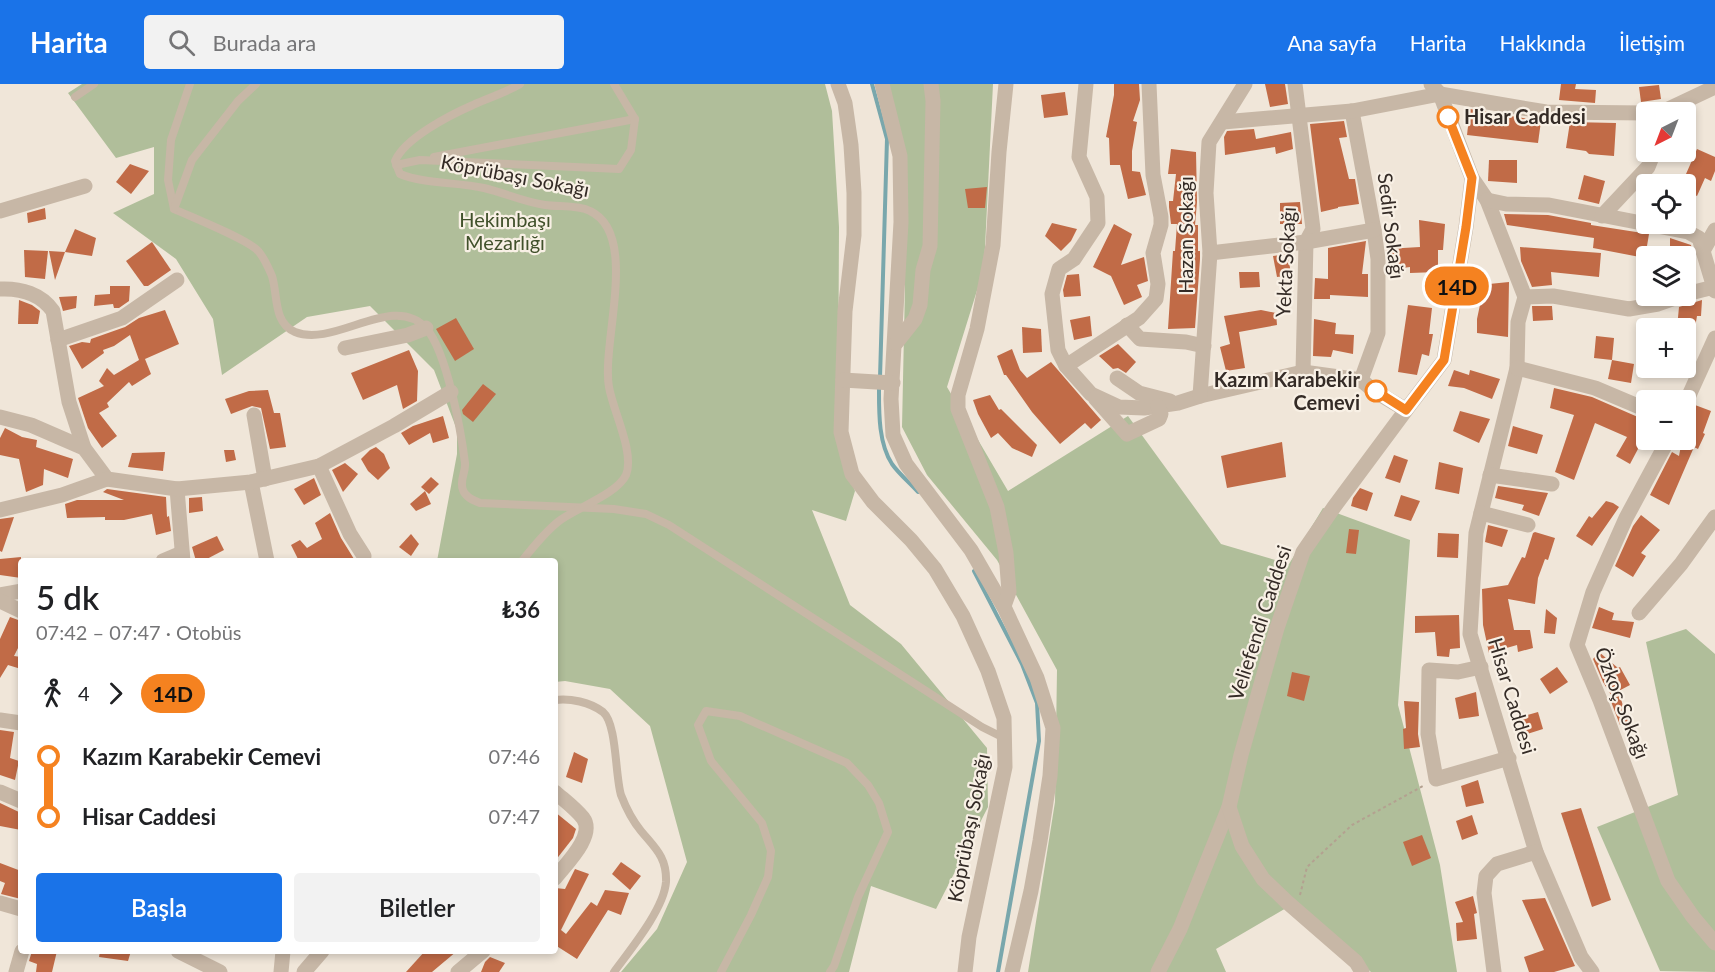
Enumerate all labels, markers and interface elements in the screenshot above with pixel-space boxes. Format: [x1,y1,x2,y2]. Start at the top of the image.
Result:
search box [144,15,564,69]
text: Harita [30,25,108,59]
icon: search [165,26,198,59]
text: Burada ara [213,29,316,56]
text: Ana sayfa [1287,30,1377,55]
text: Harita [1410,30,1466,55]
text: Hakkında [1499,30,1586,55]
text: İletişim [1619,30,1685,55]
north arrow [1636,102,1696,162]
map controls [1636,102,1696,450]
place label: Hisar Caddesi [1464,104,1586,128]
marker: Hisar Caddesi [1437,106,1459,128]
street label: Köprübaşı Sokağı [439,149,591,201]
street label: Sedir Sokağı [1374,171,1410,280]
button: locate [1636,174,1696,234]
street label: Hazan Sokağı [1173,176,1197,294]
street label: Yekta Sokağı [1270,206,1300,318]
park label: Hekimbaşı Mezarlığı [459,207,551,254]
button: layers [1636,246,1696,306]
line badge: 14D [1422,266,1492,306]
text: 14D [1437,274,1477,299]
button: + [1636,318,1696,378]
place label: Kazım Karabekir Cemevi [1214,367,1361,414]
marker: Kazım Karabekir Cemevi [1365,380,1387,402]
button: − [1636,390,1696,450]
street label: Veliefendi Caddesi [1223,542,1295,703]
text: 5 dk [36,577,99,617]
text: ₺36 [502,596,540,623]
text: 07:42 – 07:47 · Otobüs [36,620,242,644]
street label: Hisar Caddesi [1484,635,1542,757]
street label: Özkoç Sokağı [1591,643,1655,762]
icon: walk [36,677,69,710]
icon: forward [99,677,132,710]
text: 4 [78,681,90,705]
text: 14D [153,681,193,706]
text: Kazım Karabekir Cemevi [82,743,321,770]
text: 07:46 [489,744,540,768]
street label: Köprübaşı Sokağı [942,752,994,904]
text: Hisar Caddesi [82,803,216,830]
text: 07:47 [489,804,540,828]
button: Başla [36,873,282,942]
button: Biletler [294,873,540,942]

